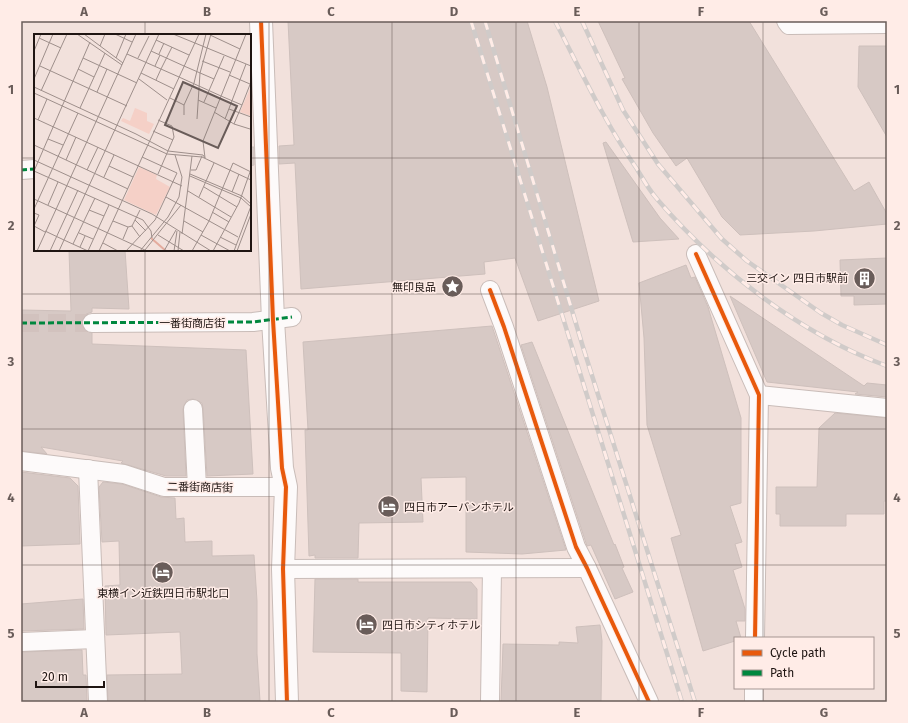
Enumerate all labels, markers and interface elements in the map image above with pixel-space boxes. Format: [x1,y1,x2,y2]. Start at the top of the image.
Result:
text: A [79,4,88,19]
text: B [203,4,211,19]
text: C [327,4,335,19]
text: D [450,4,459,19]
text: E [574,4,581,19]
text: F [698,4,705,19]
text: G [820,4,828,19]
inset map [34,34,251,251]
text: 1 [8,82,14,97]
text: 1 [894,82,900,97]
text: 2 [8,218,15,233]
text: 2 [894,218,901,233]
building icon: 三交イン 四日市駅前 [851,265,877,291]
place label: 三交イン 四日市駅前 [746,272,848,285]
place icon: 無印良品 [439,274,465,300]
place label: 無印良品 [392,281,436,294]
street label: 一番街商店街 [159,317,225,330]
text: 3 [7,354,15,369]
text: 3 [893,354,901,369]
street label: 二番街商店街 [167,480,233,495]
text: 4 [7,490,15,505]
text: 4 [893,490,901,505]
hotel icon: 四日市アーバンホテル [375,494,401,520]
place label: 四日市アーバンホテル [404,501,514,514]
hotel icon: 東横イン近鉄四日市駅北口 [150,560,176,586]
place label: 東横イン近鉄四日市駅北口 [97,587,229,600]
hotel icon: 四日市シティホテル [354,612,380,638]
place label: 四日市シティホテル [382,619,480,632]
text: 5 [8,626,15,641]
text: 5 [894,626,901,641]
legend [734,637,874,689]
text: Cycle path [770,646,826,660]
scale bar [36,663,104,689]
text: Path [770,666,794,680]
text: 20 m [42,670,68,684]
text: A [79,705,88,720]
text: B [203,705,211,720]
text: C [327,705,335,720]
text: D [450,705,459,720]
text: E [574,705,581,720]
text: F [698,705,705,720]
text: G [820,705,828,720]

